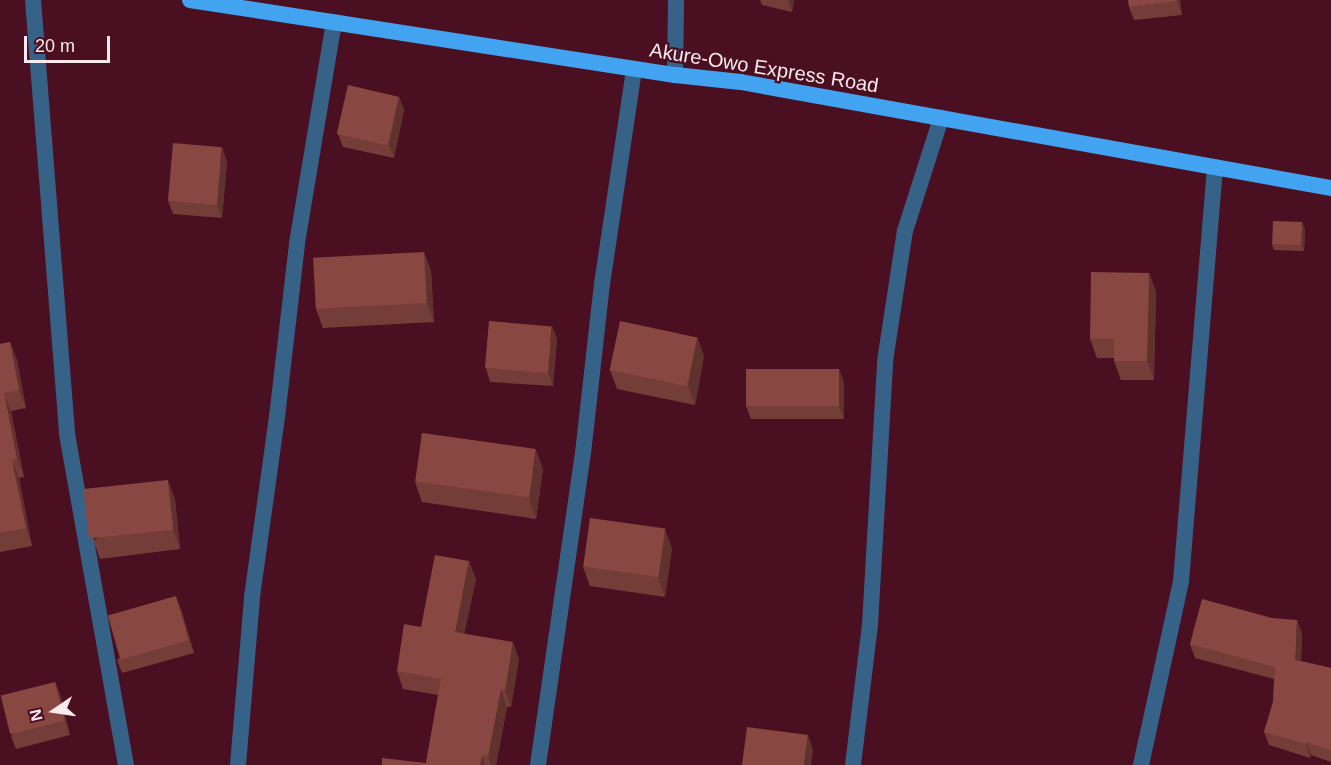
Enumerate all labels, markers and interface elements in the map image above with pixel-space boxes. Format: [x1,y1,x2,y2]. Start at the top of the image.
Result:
scale bar [27,24,112,62]
text: 20 m [35,36,75,56]
street label: Akure-Owo Express Road [648,38,880,98]
north arrow [24,681,84,741]
text: N [26,708,46,723]

